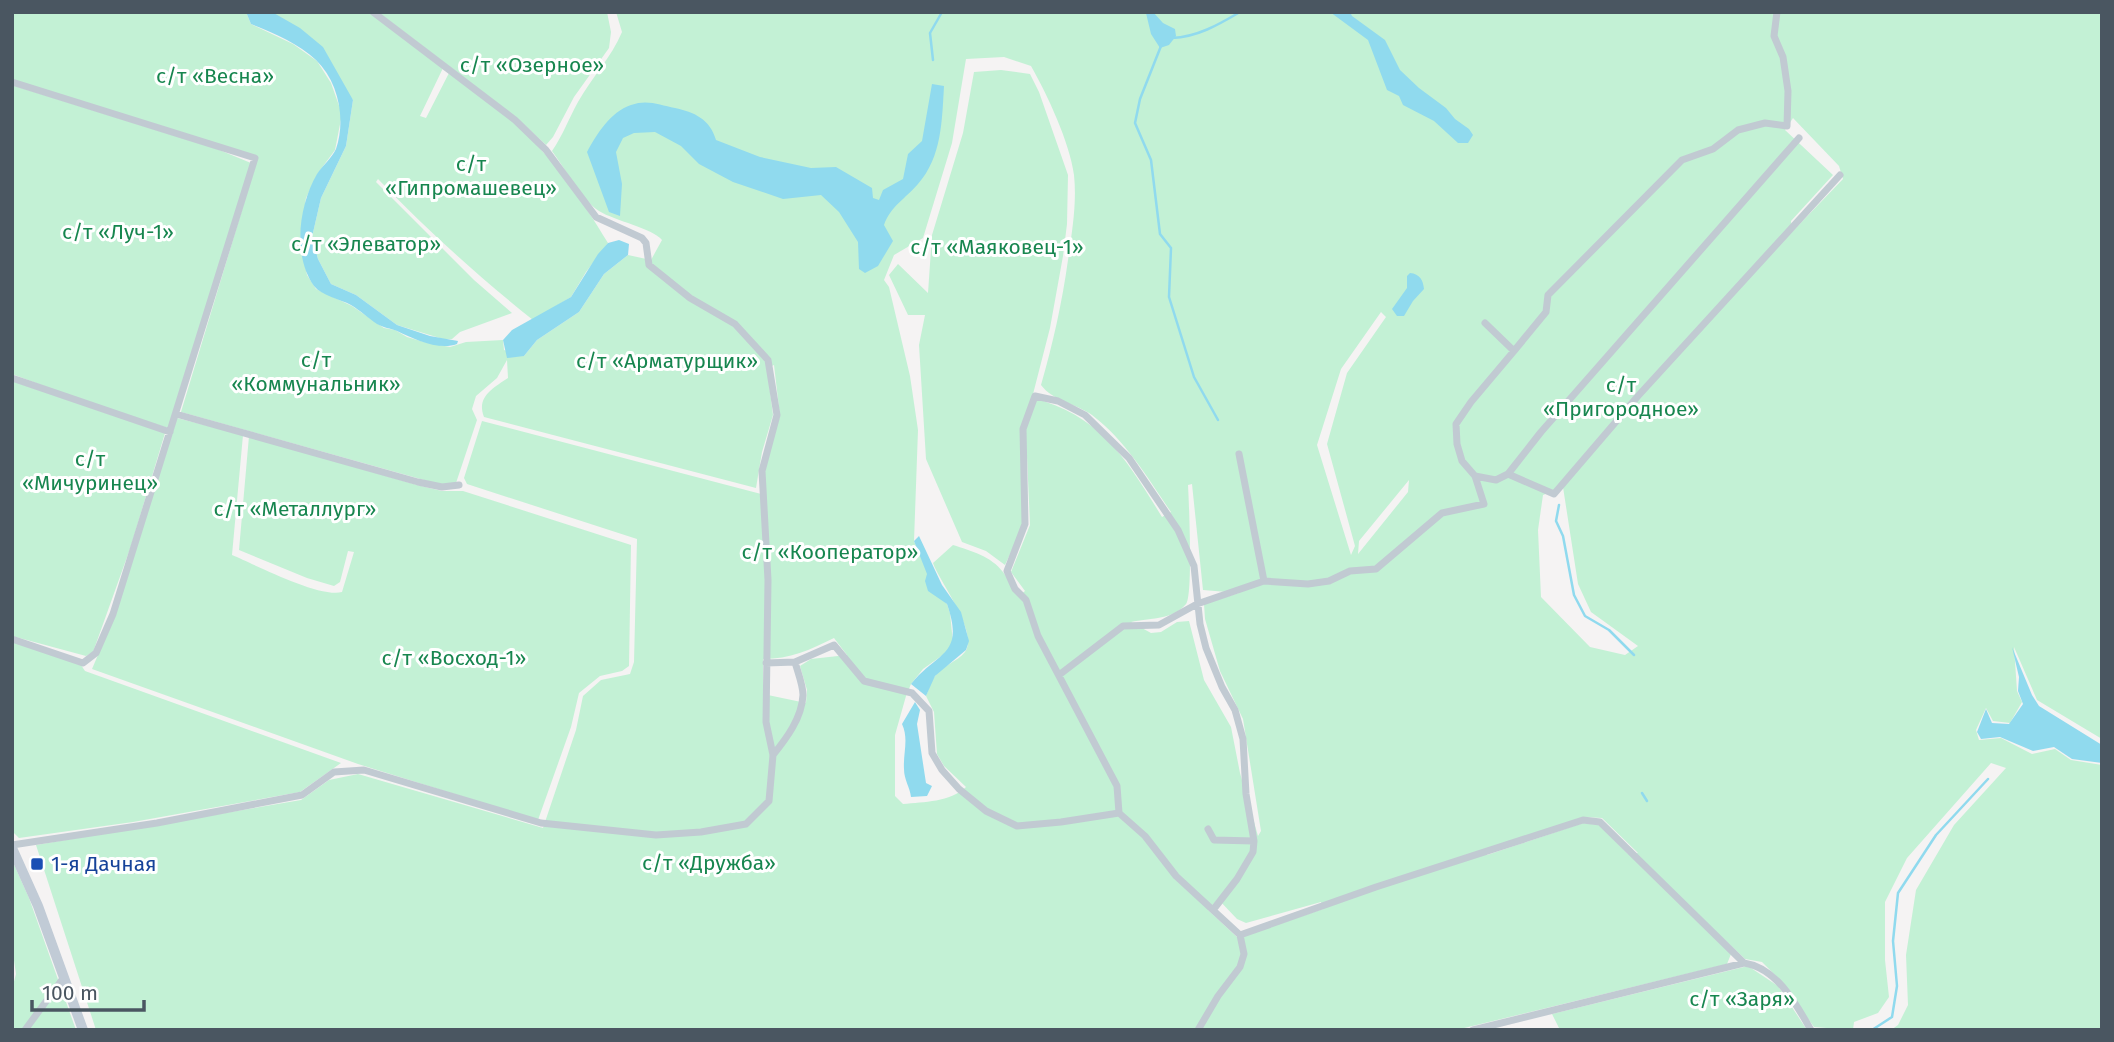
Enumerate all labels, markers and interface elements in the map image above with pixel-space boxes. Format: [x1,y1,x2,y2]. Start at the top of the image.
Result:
park label: с/т «Озерное» [460,52,604,78]
park label: с/т «Весна» [156,63,274,89]
park label: с/т «Гипромашевец» [385,151,557,201]
park label: с/т «Луч-1» [62,219,174,245]
park label: с/т «Элеватор» [291,231,441,257]
park label: с/т «Маяковец-1» [910,234,1084,260]
park label: с/т «Коммунальник» [231,347,401,397]
park label: с/т «Арматурщик» [576,348,758,374]
park label: с/т «Пригородное» [1543,372,1699,422]
park label: с/т «Мичуринец» [22,446,158,496]
park label: с/т «Металлург» [214,496,376,522]
park label: с/т «Кооператор» [742,539,918,565]
park label: с/т «Восход-1» [382,645,526,671]
park label: с/т «Дружба» [642,850,776,876]
place label: 1-я Дачная [51,851,157,877]
marker: 1-я Дачная [29,856,45,872]
scale bar [32,968,144,1012]
text: 100 m [42,980,98,1006]
park label: с/т «Заря» [1689,986,1795,1012]

